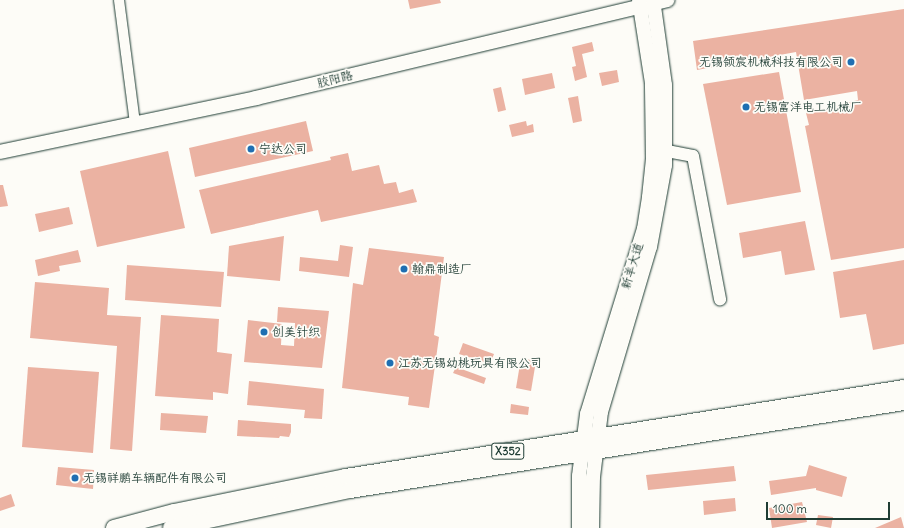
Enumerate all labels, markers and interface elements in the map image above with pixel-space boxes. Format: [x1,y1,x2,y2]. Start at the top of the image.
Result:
place label: 无锡领宸机械科技有限公司 [699,55,843,69]
marker: 无锡领宸机械科技有限公司 [846,57,856,67]
street label: 胶阳路 [316,68,354,90]
place label: 无锡富洋电工机械厂 [754,100,862,114]
marker: 无锡富洋电工机械厂 [741,102,751,112]
place label: 宁达公司 [259,142,307,156]
marker: 宁达公司 [246,144,256,154]
street label: 新羊大道 [618,241,646,291]
place label: 翰鼎制造厂 [412,262,472,276]
marker: 翰鼎制造厂 [399,264,409,274]
place label: 创美针织 [272,325,320,339]
marker: 创美针织 [259,327,269,337]
place label: 江苏无锡幼桃玩具有限公司 [398,356,542,370]
marker: 江苏无锡幼桃玩具有限公司 [385,358,395,368]
road number: X352 [491,442,525,460]
place label: 无锡祥鹏车辆配件有限公司 [83,471,227,485]
marker: 无锡祥鹏车辆配件有限公司 [70,473,80,483]
scale bar [768,494,892,520]
text: 100 m [773,501,807,516]

